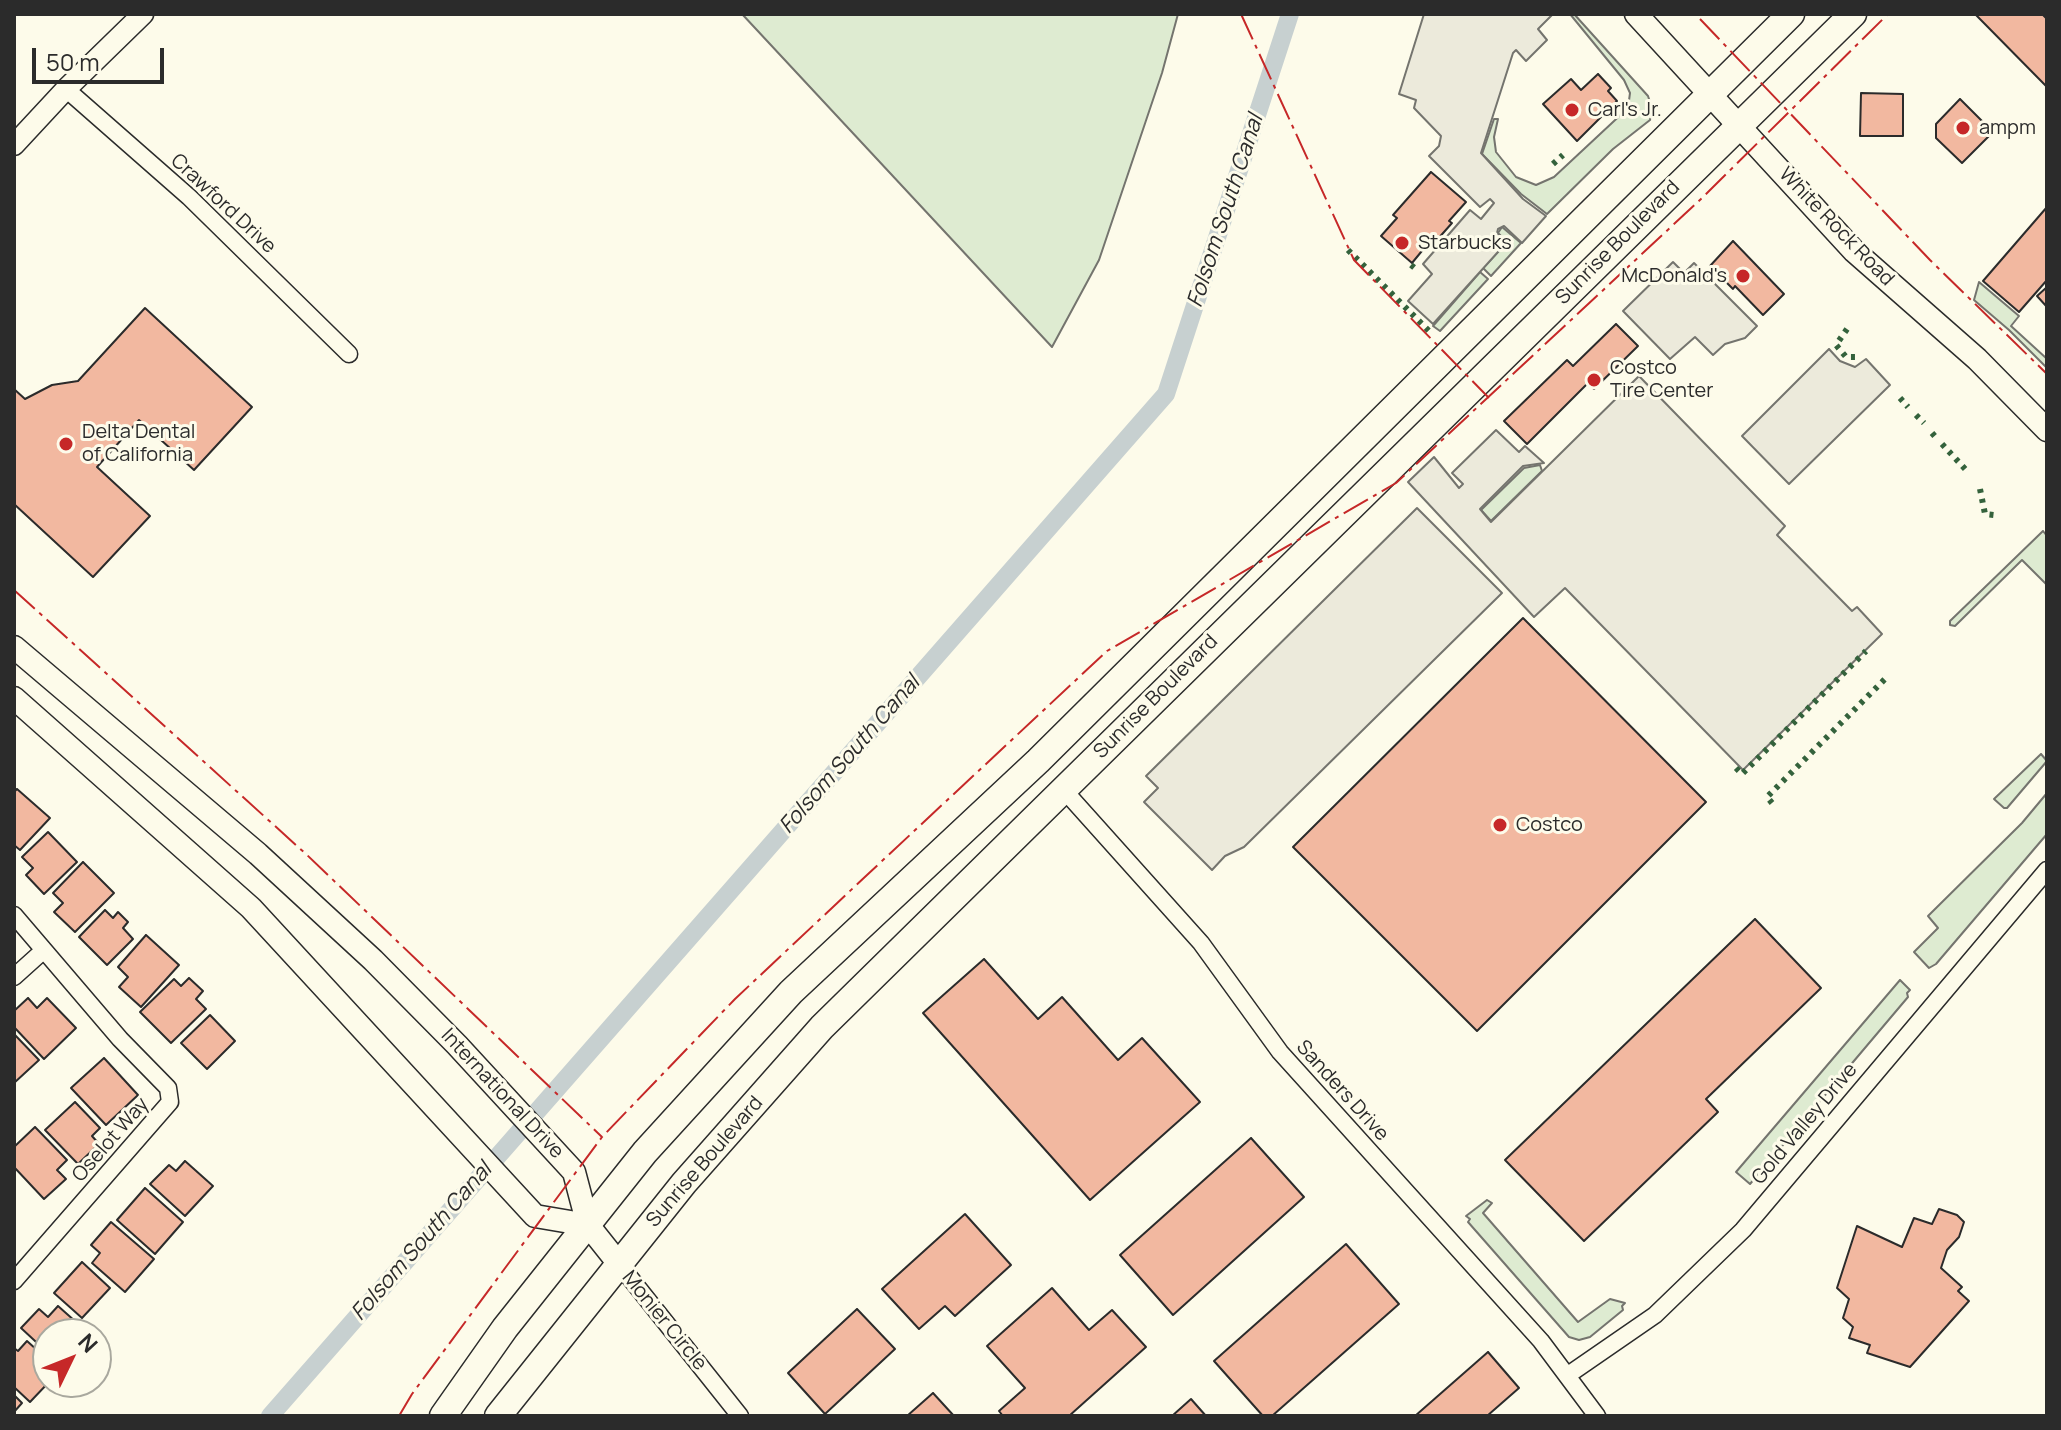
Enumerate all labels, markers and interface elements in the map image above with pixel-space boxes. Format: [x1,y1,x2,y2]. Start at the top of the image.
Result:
scale bar [36,32,168,82]
text: 50 m [46,45,100,78]
place label: Carl's Jr. [1588,98,1662,122]
marker: Carl's Jr. [1563,101,1581,119]
water label: Folsom South Canal [1182,111,1270,311]
place label: ampm [1979,116,2036,140]
marker: ampm [1954,119,1972,137]
street label: Crawford Drive [165,149,281,259]
street label: White Rock Road [1773,163,1899,291]
street label: Sunrise Boulevard [1551,176,1685,310]
place label: Starbucks [1418,231,1512,255]
marker: Starbucks [1393,234,1411,252]
place label: McDonald's [1621,264,1727,288]
marker: McDonald's [1734,267,1752,285]
place label: Costco Tire Center [1610,356,1713,403]
marker: Costco Tire Center [1585,371,1603,389]
place label: Delta Dental of California [82,420,195,467]
marker: Delta Dental of California [57,435,75,453]
street label: Sunrise Boulevard [1089,630,1223,764]
water label: Folsom South Canal [774,671,926,839]
place label: Costco [1516,813,1583,837]
marker: Costco [1491,816,1509,834]
street label: International Drive [436,1024,568,1164]
street label: Sanders Drive [1291,1036,1393,1146]
street label: Gold Valley Drive [1747,1059,1863,1189]
street label: Sunrise Boulevard [642,1092,768,1232]
street label: Oselot Way [68,1093,154,1187]
water label: Folsom South Canal [346,1158,498,1326]
street label: Monier Circle [617,1266,711,1376]
north arrow [32,1318,112,1398]
text: N [72,1327,104,1359]

